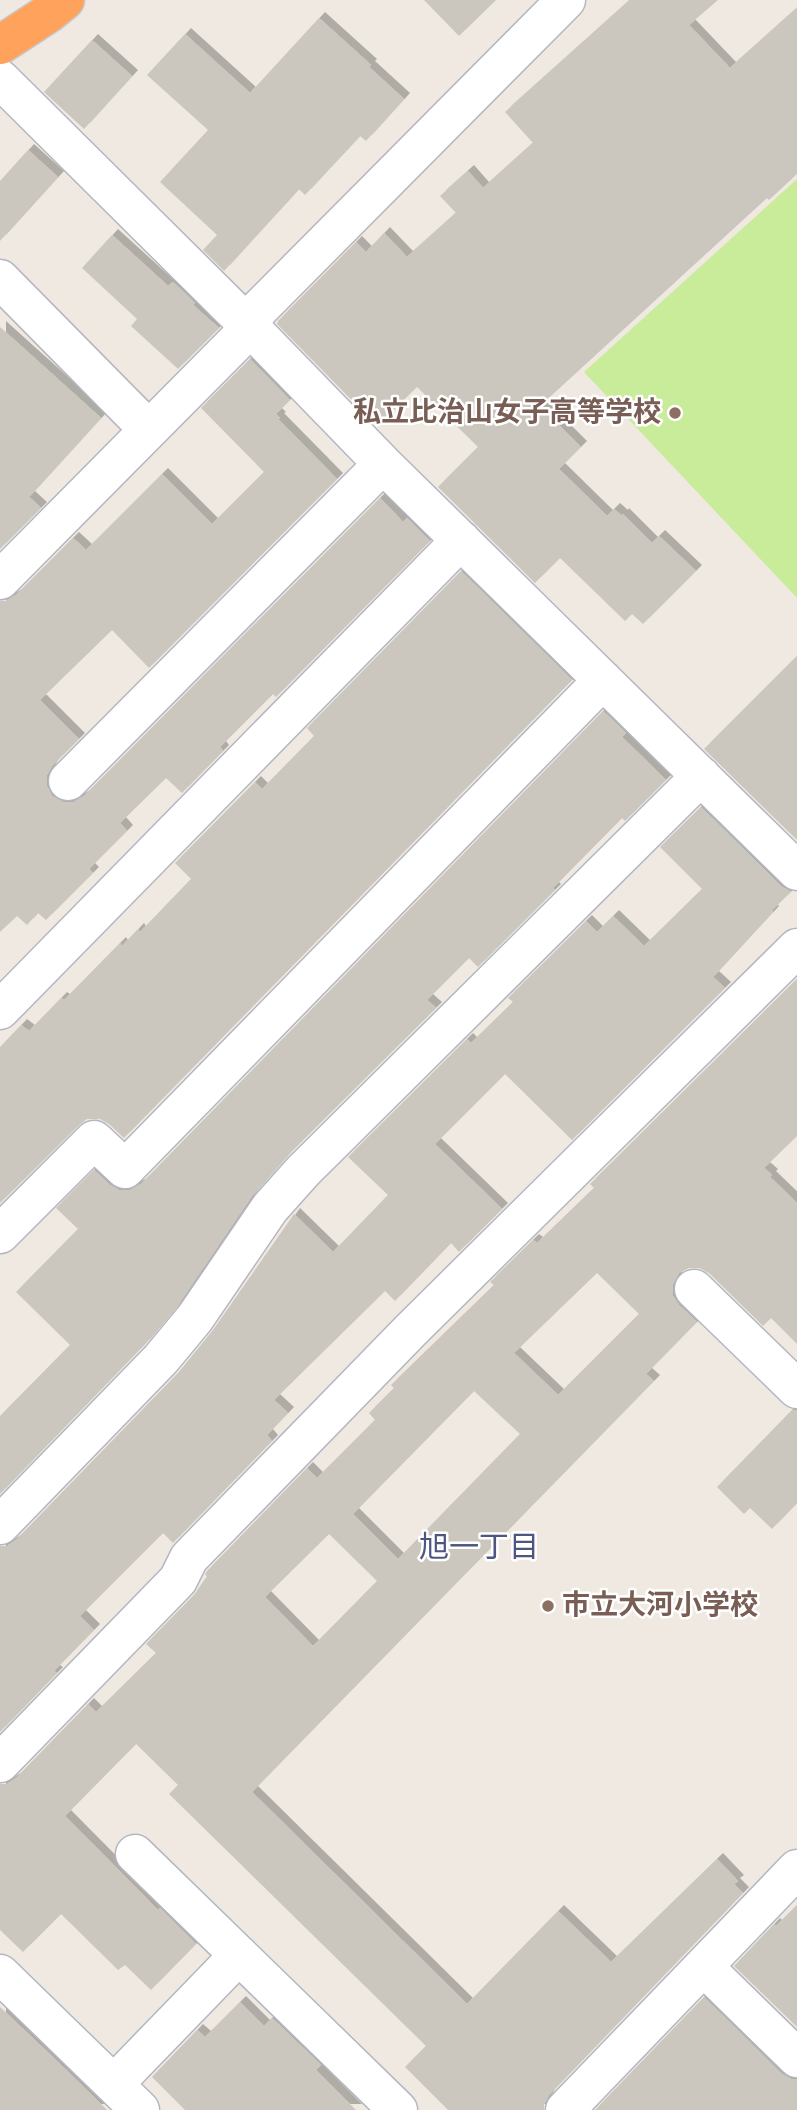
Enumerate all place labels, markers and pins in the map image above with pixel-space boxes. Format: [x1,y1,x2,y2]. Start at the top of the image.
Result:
place label: 私立比治山女子高等学校 [353,396,661,427]
marker: 私立比治山女子高等学校 [667,405,683,421]
place label: 市立大河小学校 [562,1590,758,1620]
marker: 市立大河小学校 [540,1598,556,1614]

